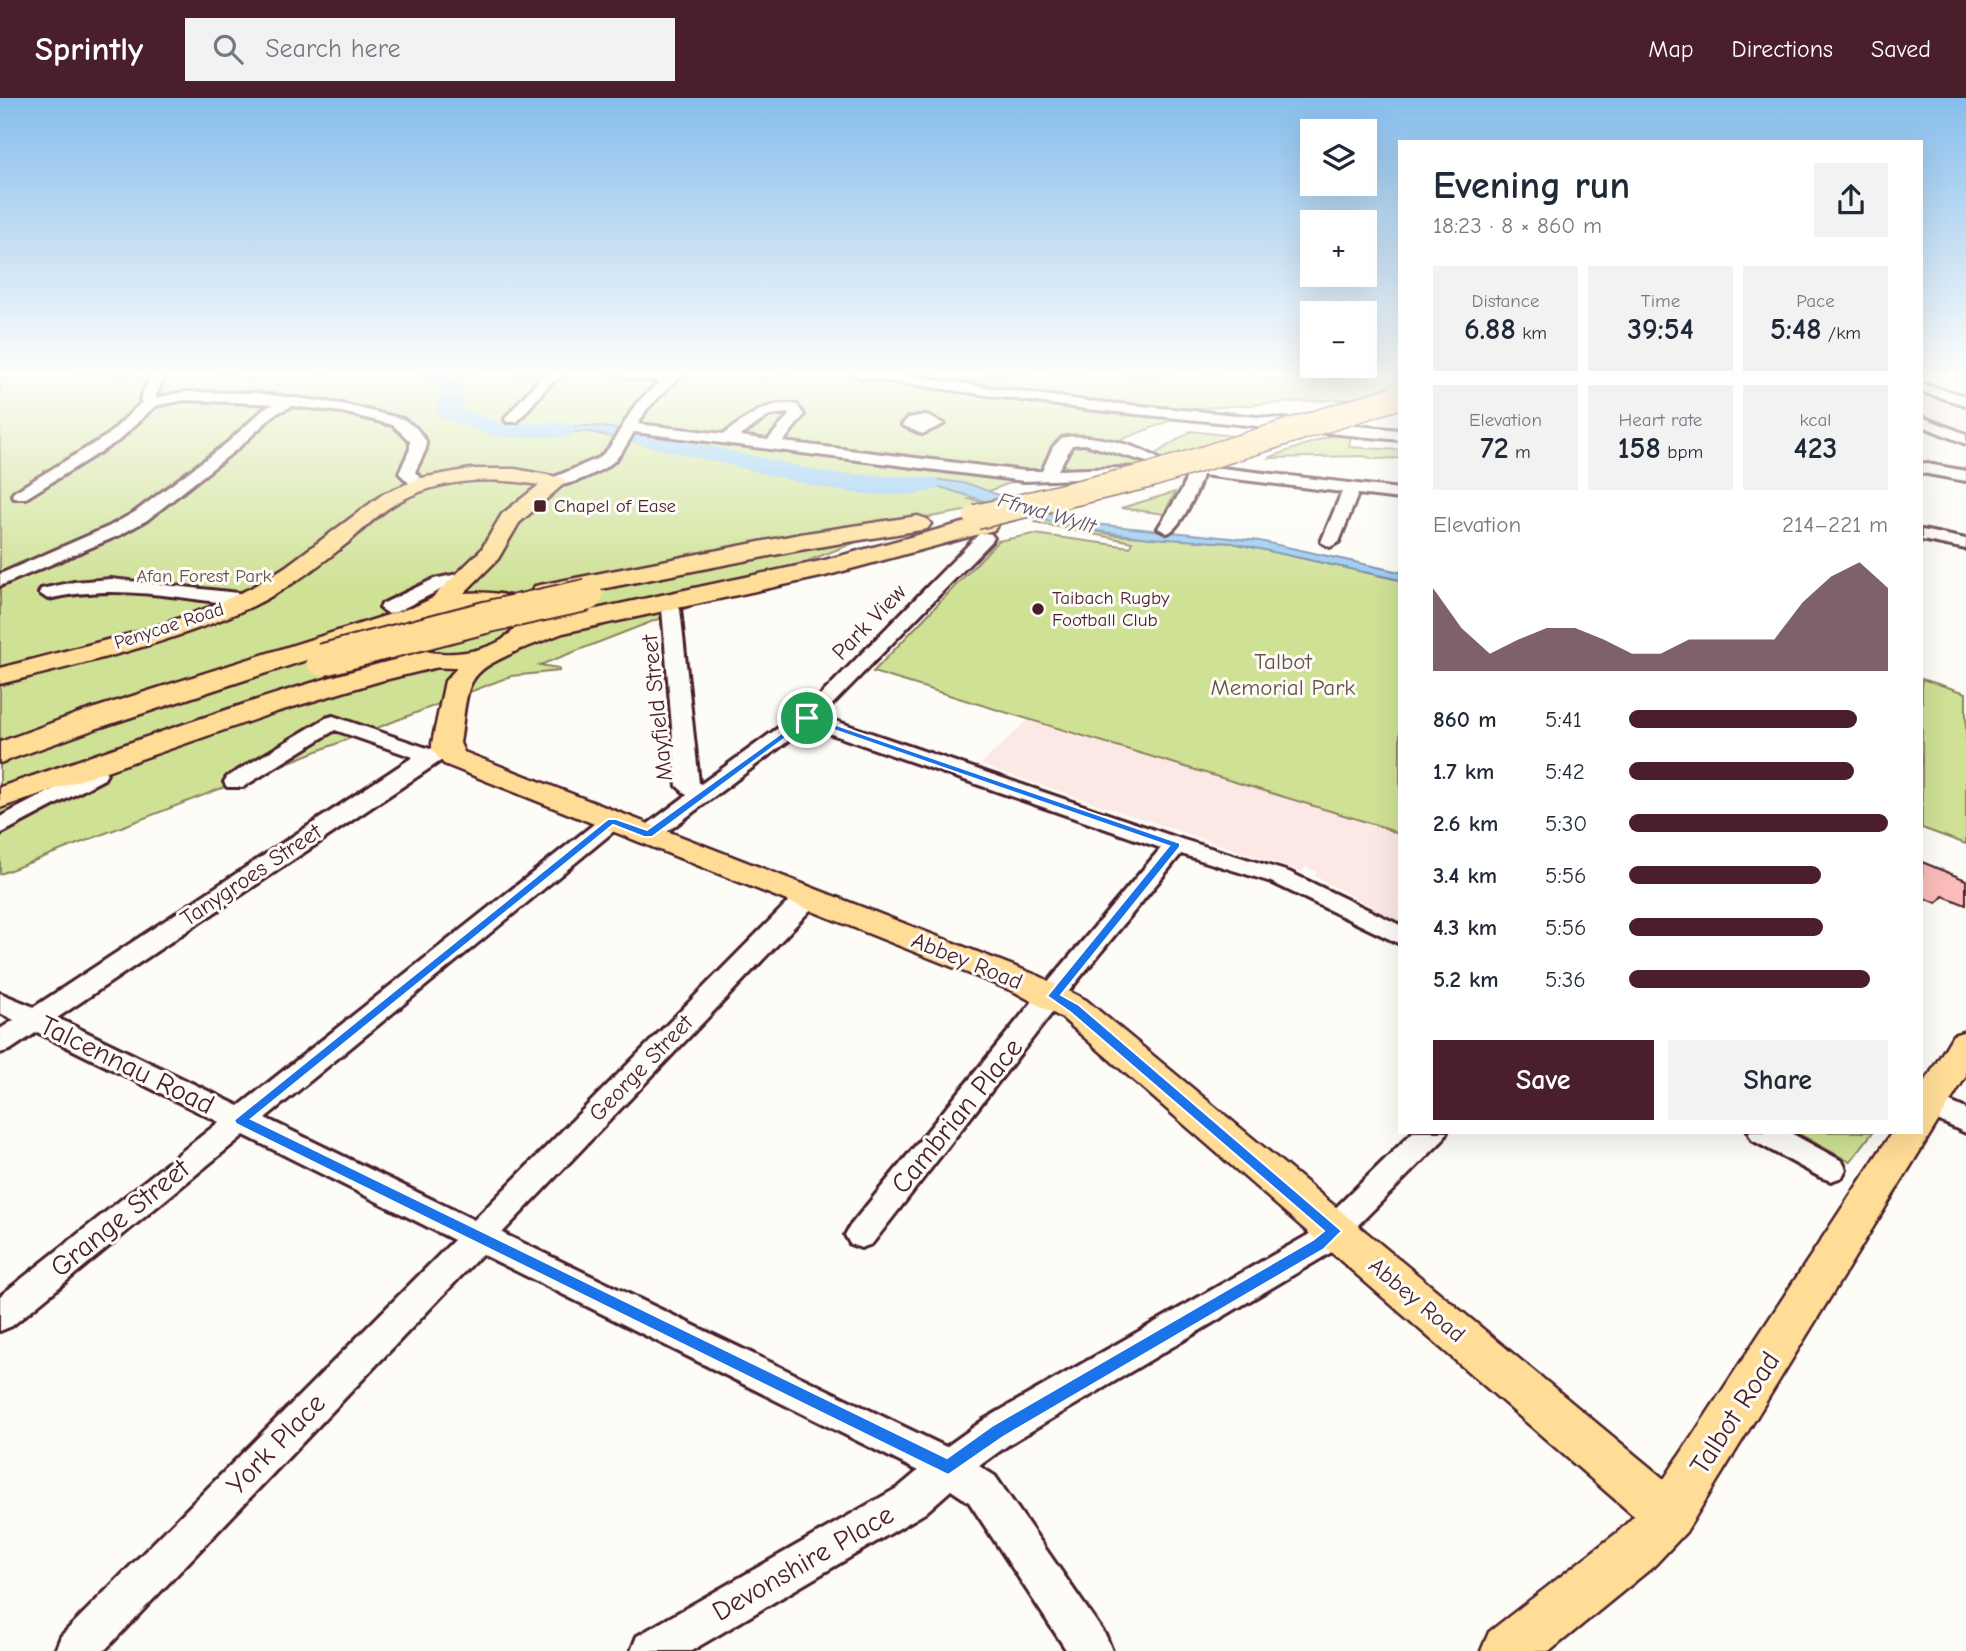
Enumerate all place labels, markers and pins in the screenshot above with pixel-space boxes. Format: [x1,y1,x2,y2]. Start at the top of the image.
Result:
place label: Chapel of Ease [554,495,676,517]
marker: Chapel of Ease [532,498,548,514]
place label: Taibach Rugby Football Club [1052,587,1170,631]
marker: Taibach Rugby Football Club [1030,601,1046,617]
pin [777,688,837,748]

